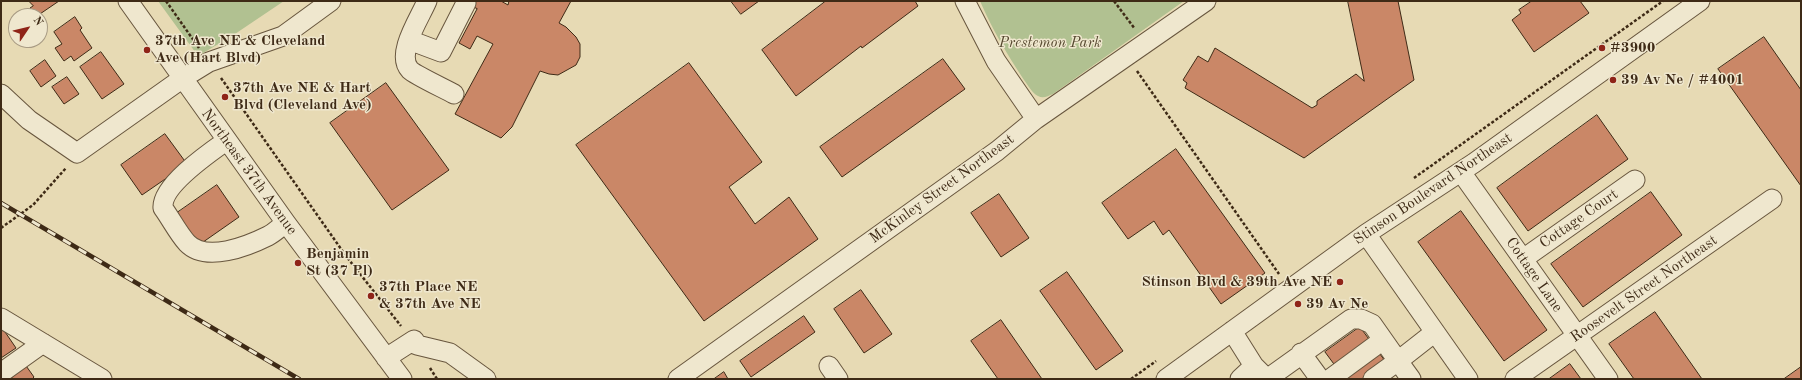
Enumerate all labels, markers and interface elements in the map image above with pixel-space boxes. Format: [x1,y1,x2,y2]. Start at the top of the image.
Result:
north arrow [8,8,48,48]
text: N [31,15,44,28]
place label: 37th Ave NE & Cleveland Ave (Hart Blvd) [155,32,325,67]
park label: Prestemon Park [999,34,1101,52]
place label: #3900 [1610,39,1655,57]
marker: #3900 [1597,43,1607,53]
marker: 37th Ave NE & Cleveland Ave (Hart Blvd) [142,45,152,55]
place label: 39 Av Ne / #4001 [1621,71,1744,89]
marker: 39 Av Ne / #4001 [1608,75,1618,85]
place label: 37th Ave NE & Hart Blvd (Cleveland Ave) [233,79,372,114]
marker: 37th Ave NE & Hart Blvd (Cleveland Ave) [220,92,230,102]
street label: Northeast 37th Avenue [197,105,301,239]
street label: Stinson Boulevard Northeast [1350,129,1516,249]
street label: McKinley Street Northeast [866,131,1018,247]
street label: Cottage Court [1536,185,1622,253]
street label: Roosevelt Street Northeast [1567,231,1721,347]
street label: Cottage Lane [1502,234,1566,316]
place label: Benjamin St (37 Pl) [306,245,373,280]
marker: Benjamin St (37 Pl) [293,258,303,268]
place label: Stinson Blvd & 39th Ave NE [1142,273,1332,291]
marker: Stinson Blvd & 39th Ave NE [1335,277,1345,287]
place label: 37th Place NE & 37th Ave NE [379,278,481,313]
marker: 37th Place NE & 37th Ave NE [366,291,376,301]
place label: 39 Av Ne [1306,295,1368,313]
marker: 39 Av Ne [1293,299,1303,309]

